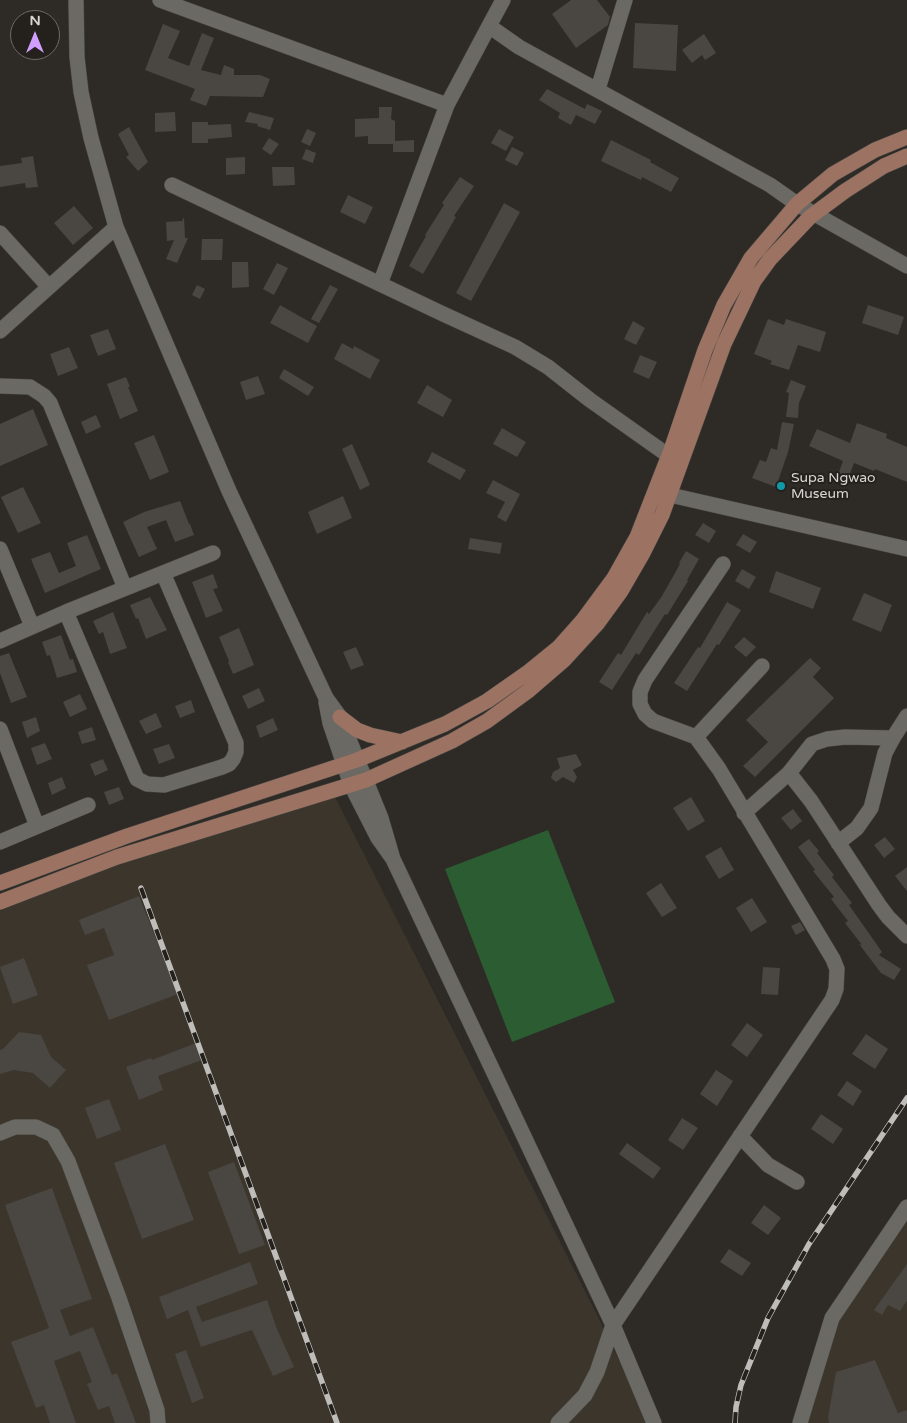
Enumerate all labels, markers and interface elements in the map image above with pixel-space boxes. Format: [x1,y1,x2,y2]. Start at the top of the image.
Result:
north arrow [10,10,60,60]
text: N [29,12,41,29]
place label: Supa Ngwao Museum [791,470,876,502]
marker: Supa Ngwao Museum [775,480,787,492]

